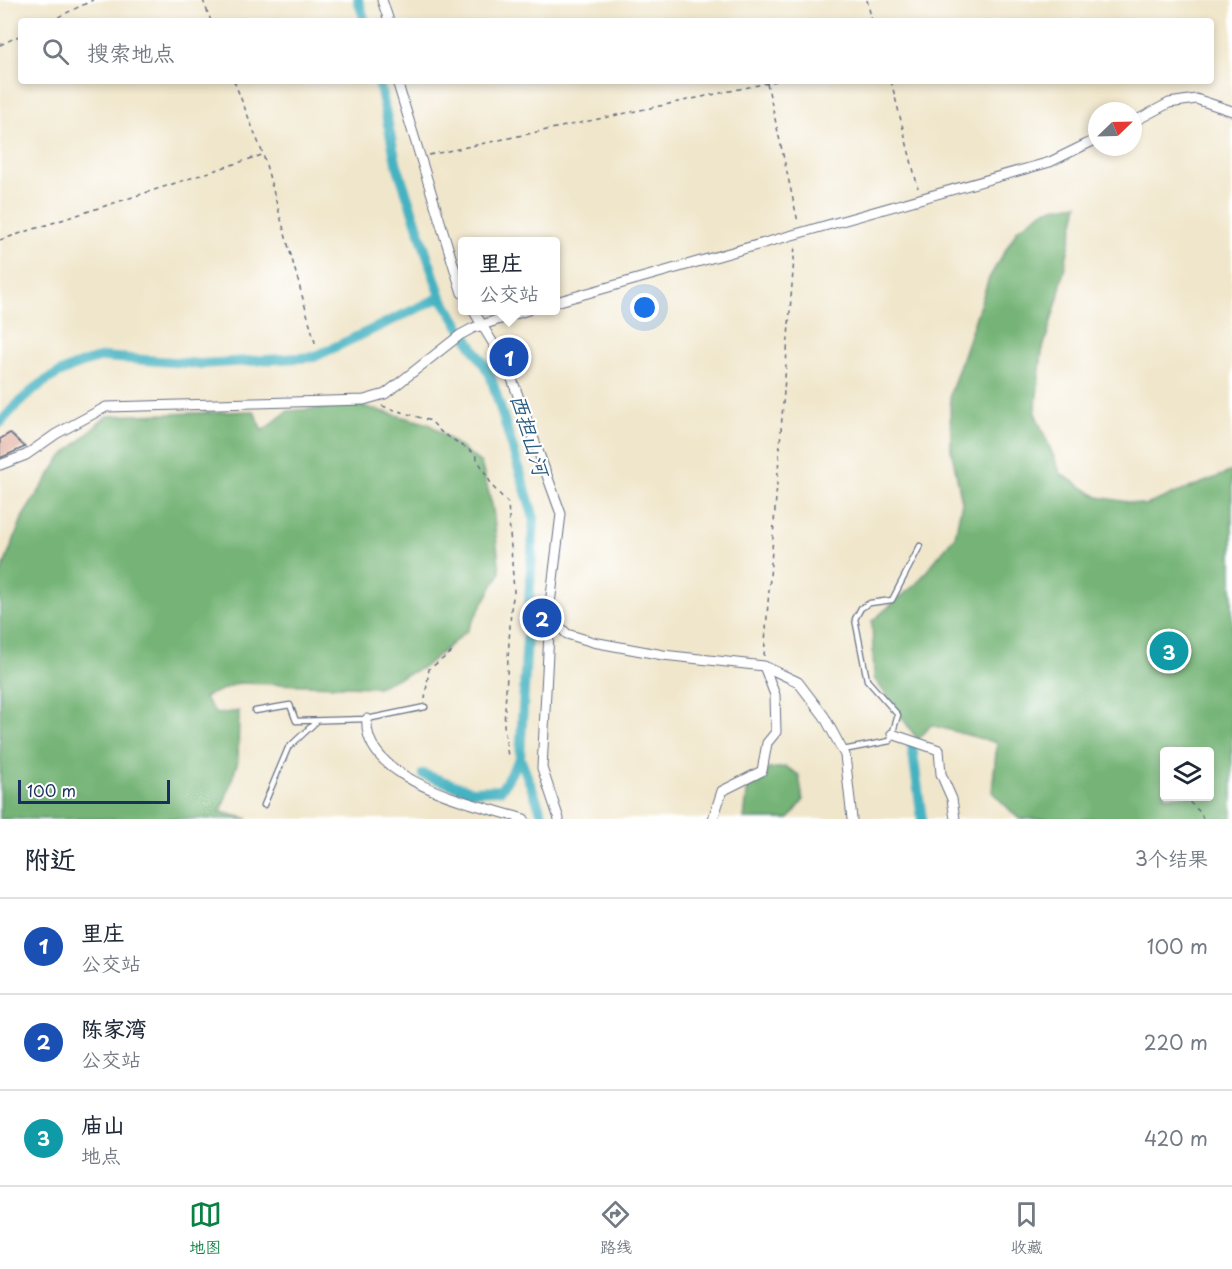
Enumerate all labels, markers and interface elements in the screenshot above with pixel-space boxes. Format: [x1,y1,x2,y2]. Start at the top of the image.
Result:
search box [18,18,1214,84]
icon: search [39,35,72,68]
text: 搜索地点 [87,35,175,68]
north arrow [1088,102,1142,156]
popup [458,237,560,315]
text: 里庄 [479,245,523,278]
text: 公交站 [479,278,539,308]
your location [630,293,659,322]
pin: 1 [490,334,528,380]
water label: 西担山河 [503,390,559,482]
pin: 2 [522,596,562,640]
pin: 3 [1150,628,1188,674]
map controls [1160,747,1214,801]
button: layers [1160,747,1214,801]
scale bar [18,777,170,804]
text: 100 m [27,778,76,802]
text: 附近 [24,839,76,878]
text: 3个结果 [1135,843,1208,873]
text: 里庄 [81,915,125,948]
text: 1 [39,931,48,961]
text: 100 m [1147,931,1208,961]
text: 公交站 [81,948,141,978]
text: 陈家湾 [81,1011,147,1044]
text: 2 [36,1027,51,1057]
text: 220 m [1144,1027,1208,1057]
text: 公交站 [81,1044,141,1074]
text: 庙山 [81,1107,125,1140]
text: 3 [37,1123,50,1153]
text: 420 m [1144,1123,1208,1153]
text: 地点 [81,1140,121,1170]
tab: 地图 [189,1198,222,1258]
tab: 路线 [599,1198,632,1258]
tab: 收藏 [1010,1198,1043,1258]

